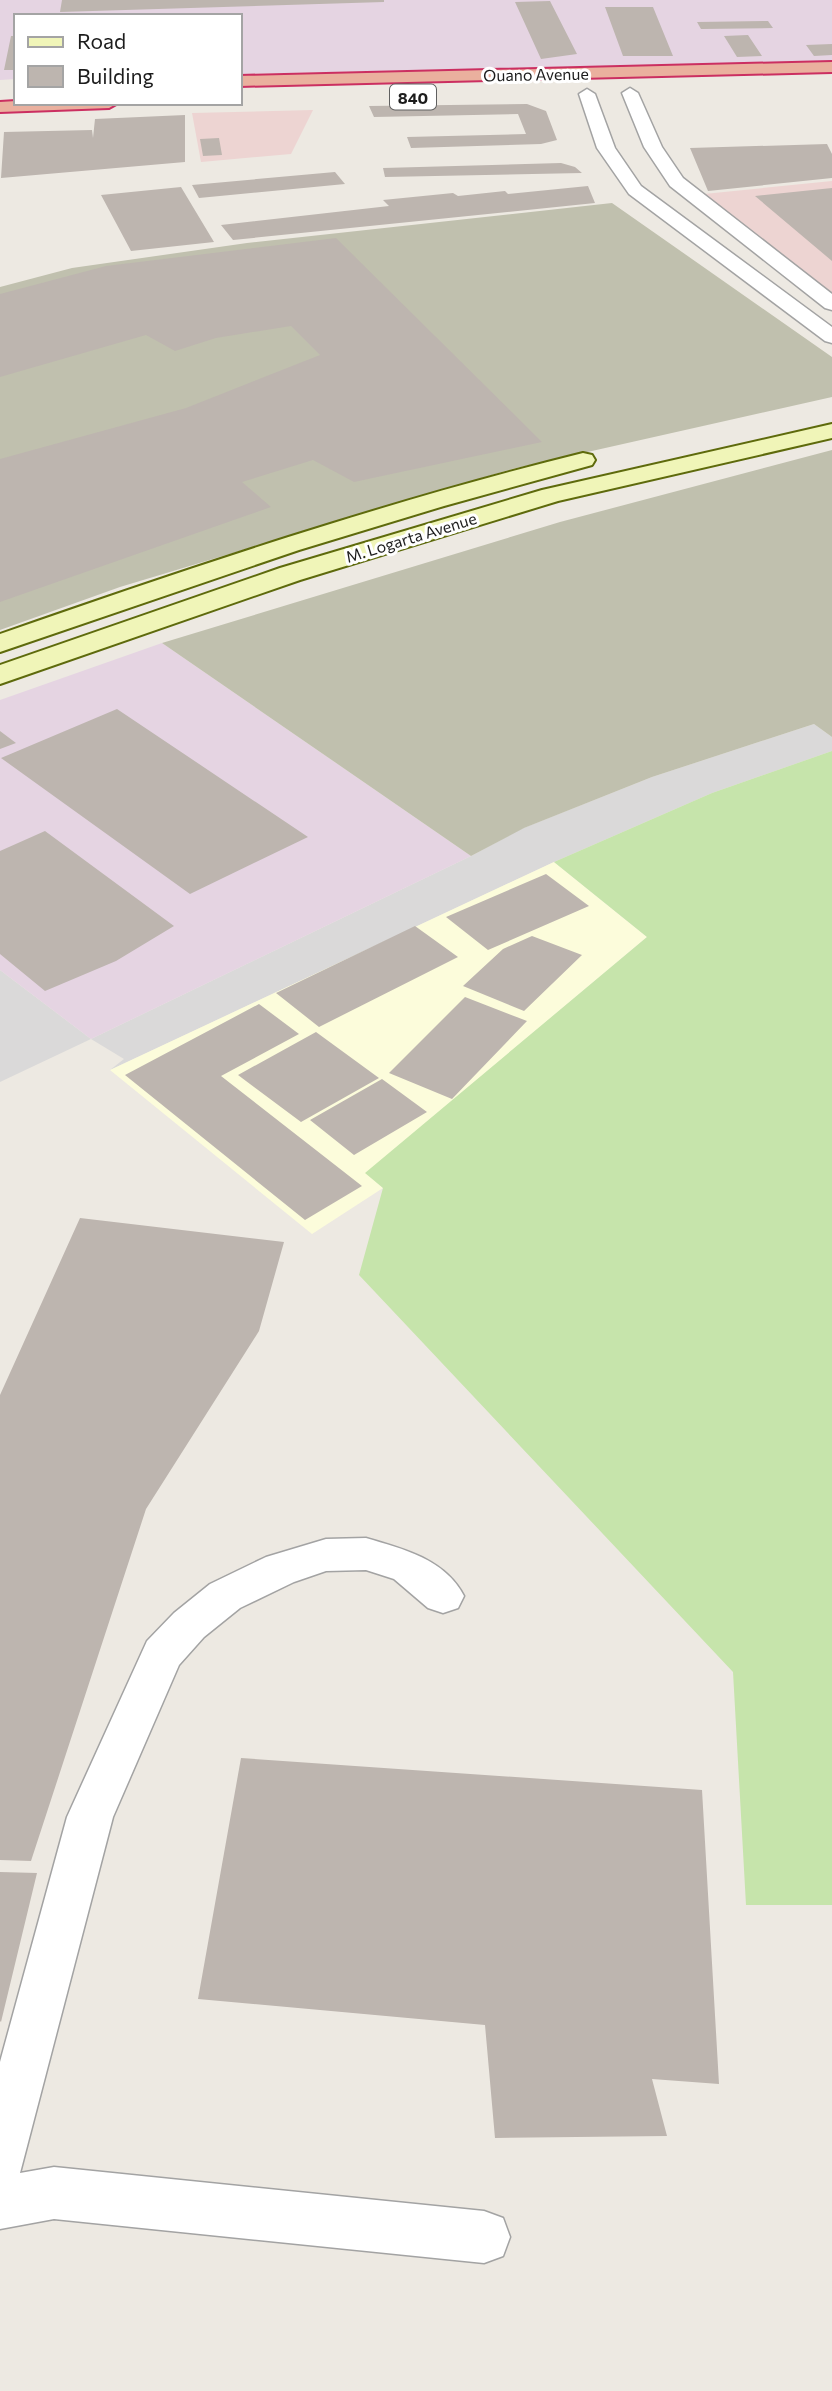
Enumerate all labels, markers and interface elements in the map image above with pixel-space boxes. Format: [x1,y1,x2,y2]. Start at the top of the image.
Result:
legend [14,14,242,105]
text: Road [77,28,126,53]
text: Building [77,63,154,88]
street label: Ouano Avenue [483,64,589,84]
road number: 840 [390,85,436,110]
street label: M. Logarta Avenue [343,508,479,566]

